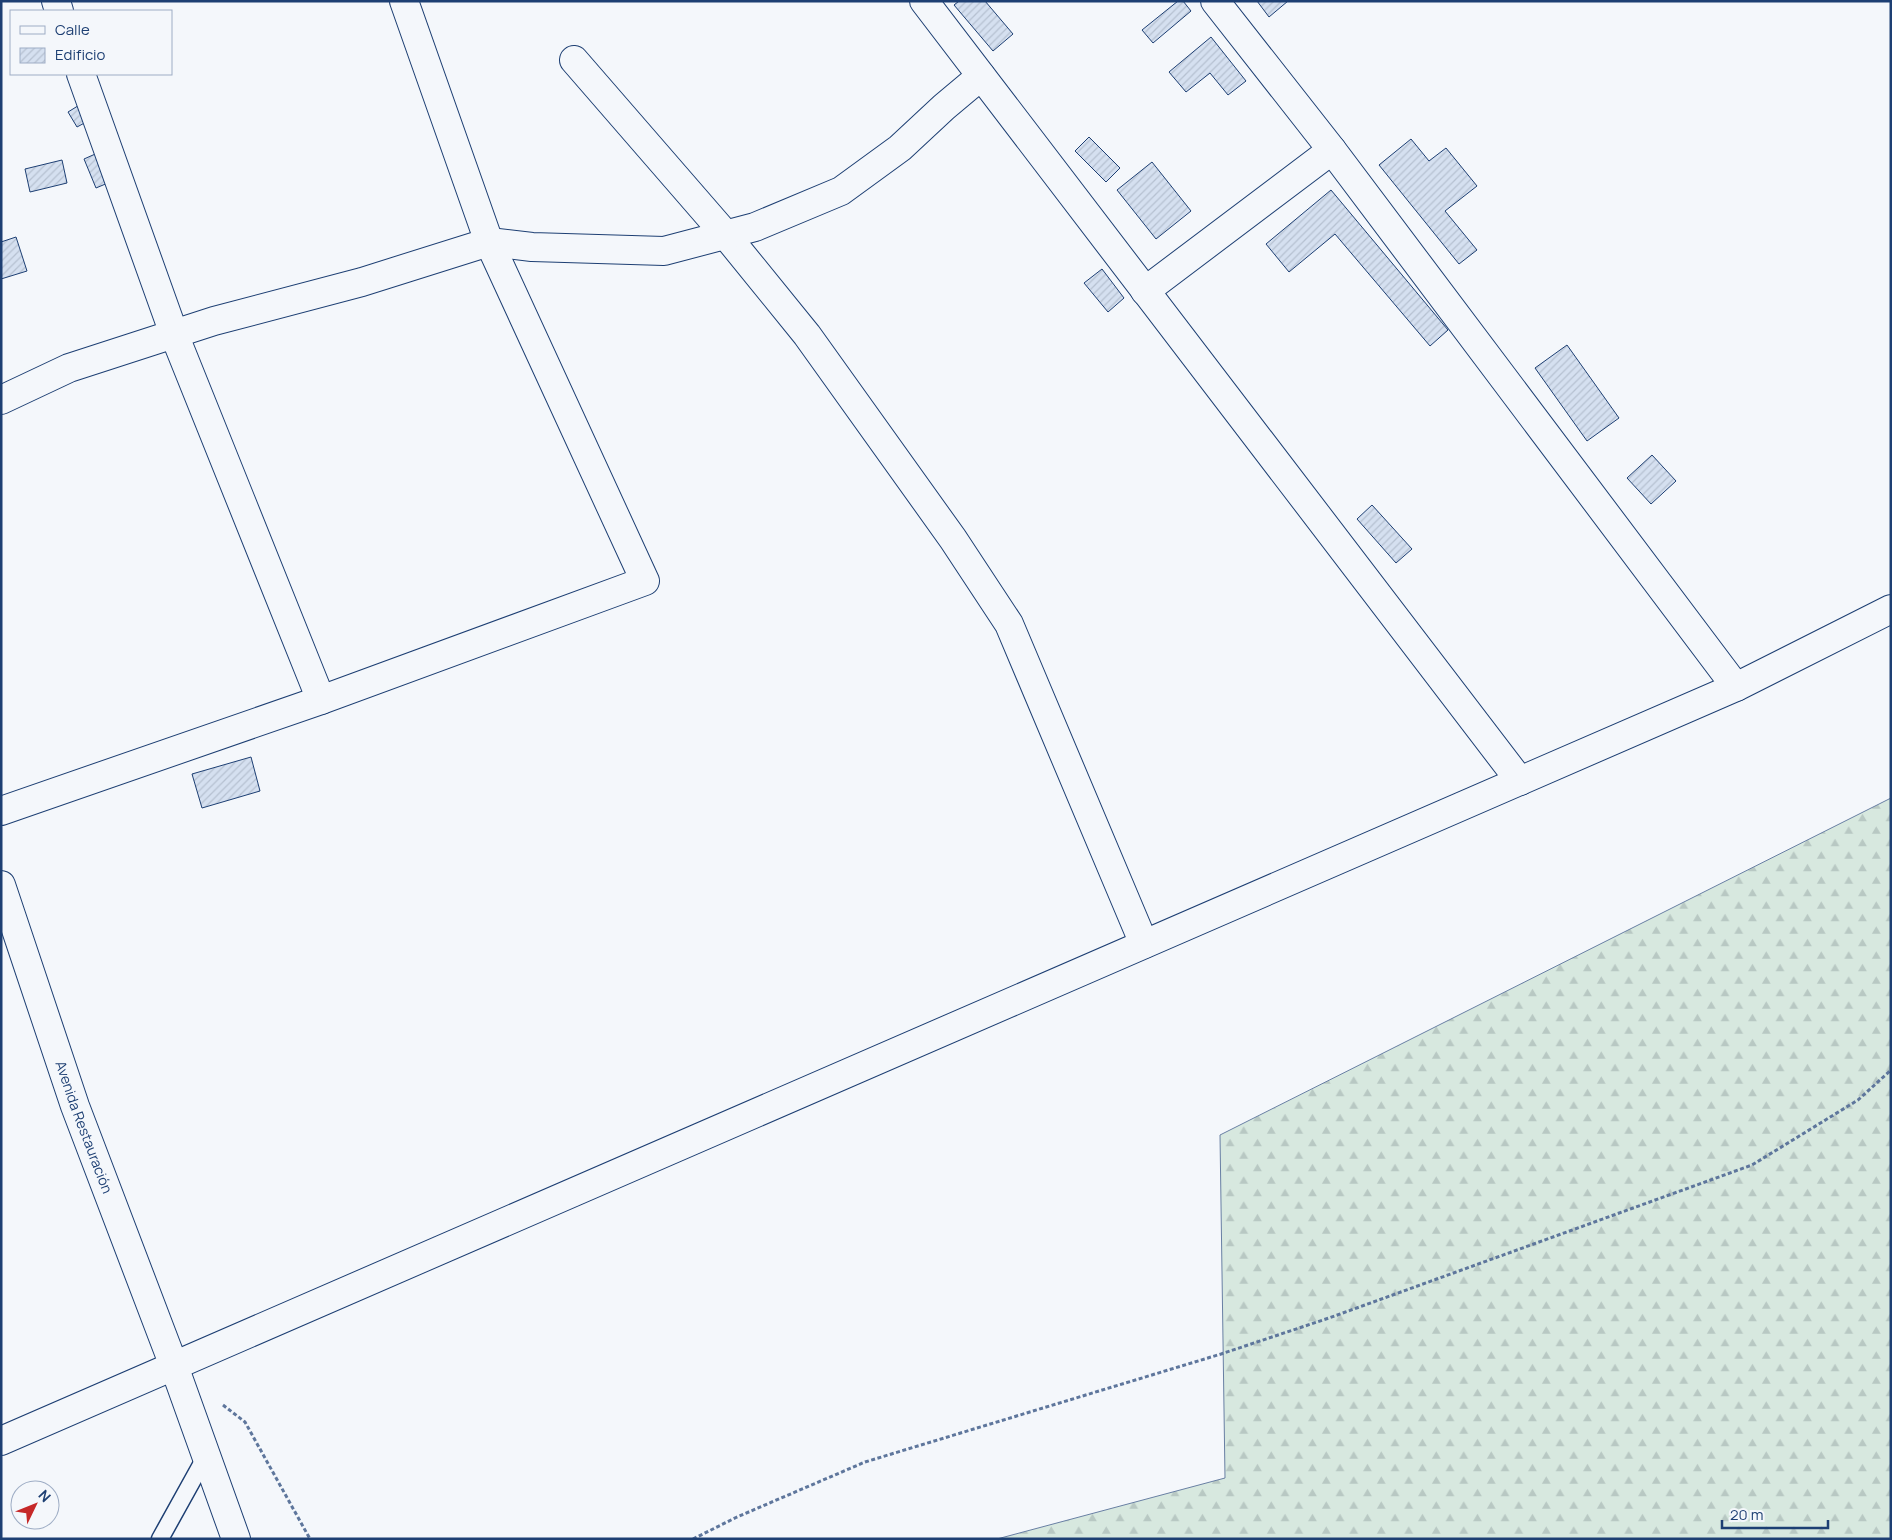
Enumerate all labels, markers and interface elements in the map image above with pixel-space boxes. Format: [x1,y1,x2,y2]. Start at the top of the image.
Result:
legend [10,10,172,75]
text: Calle [55,19,90,40]
text: Edificio [55,44,106,65]
street label: Avenida Restauración [52,1058,117,1196]
north arrow [10,1480,60,1530]
text: N [34,1486,55,1506]
scale bar [1722,1498,1828,1530]
text: 20 m [1730,1504,1763,1525]

